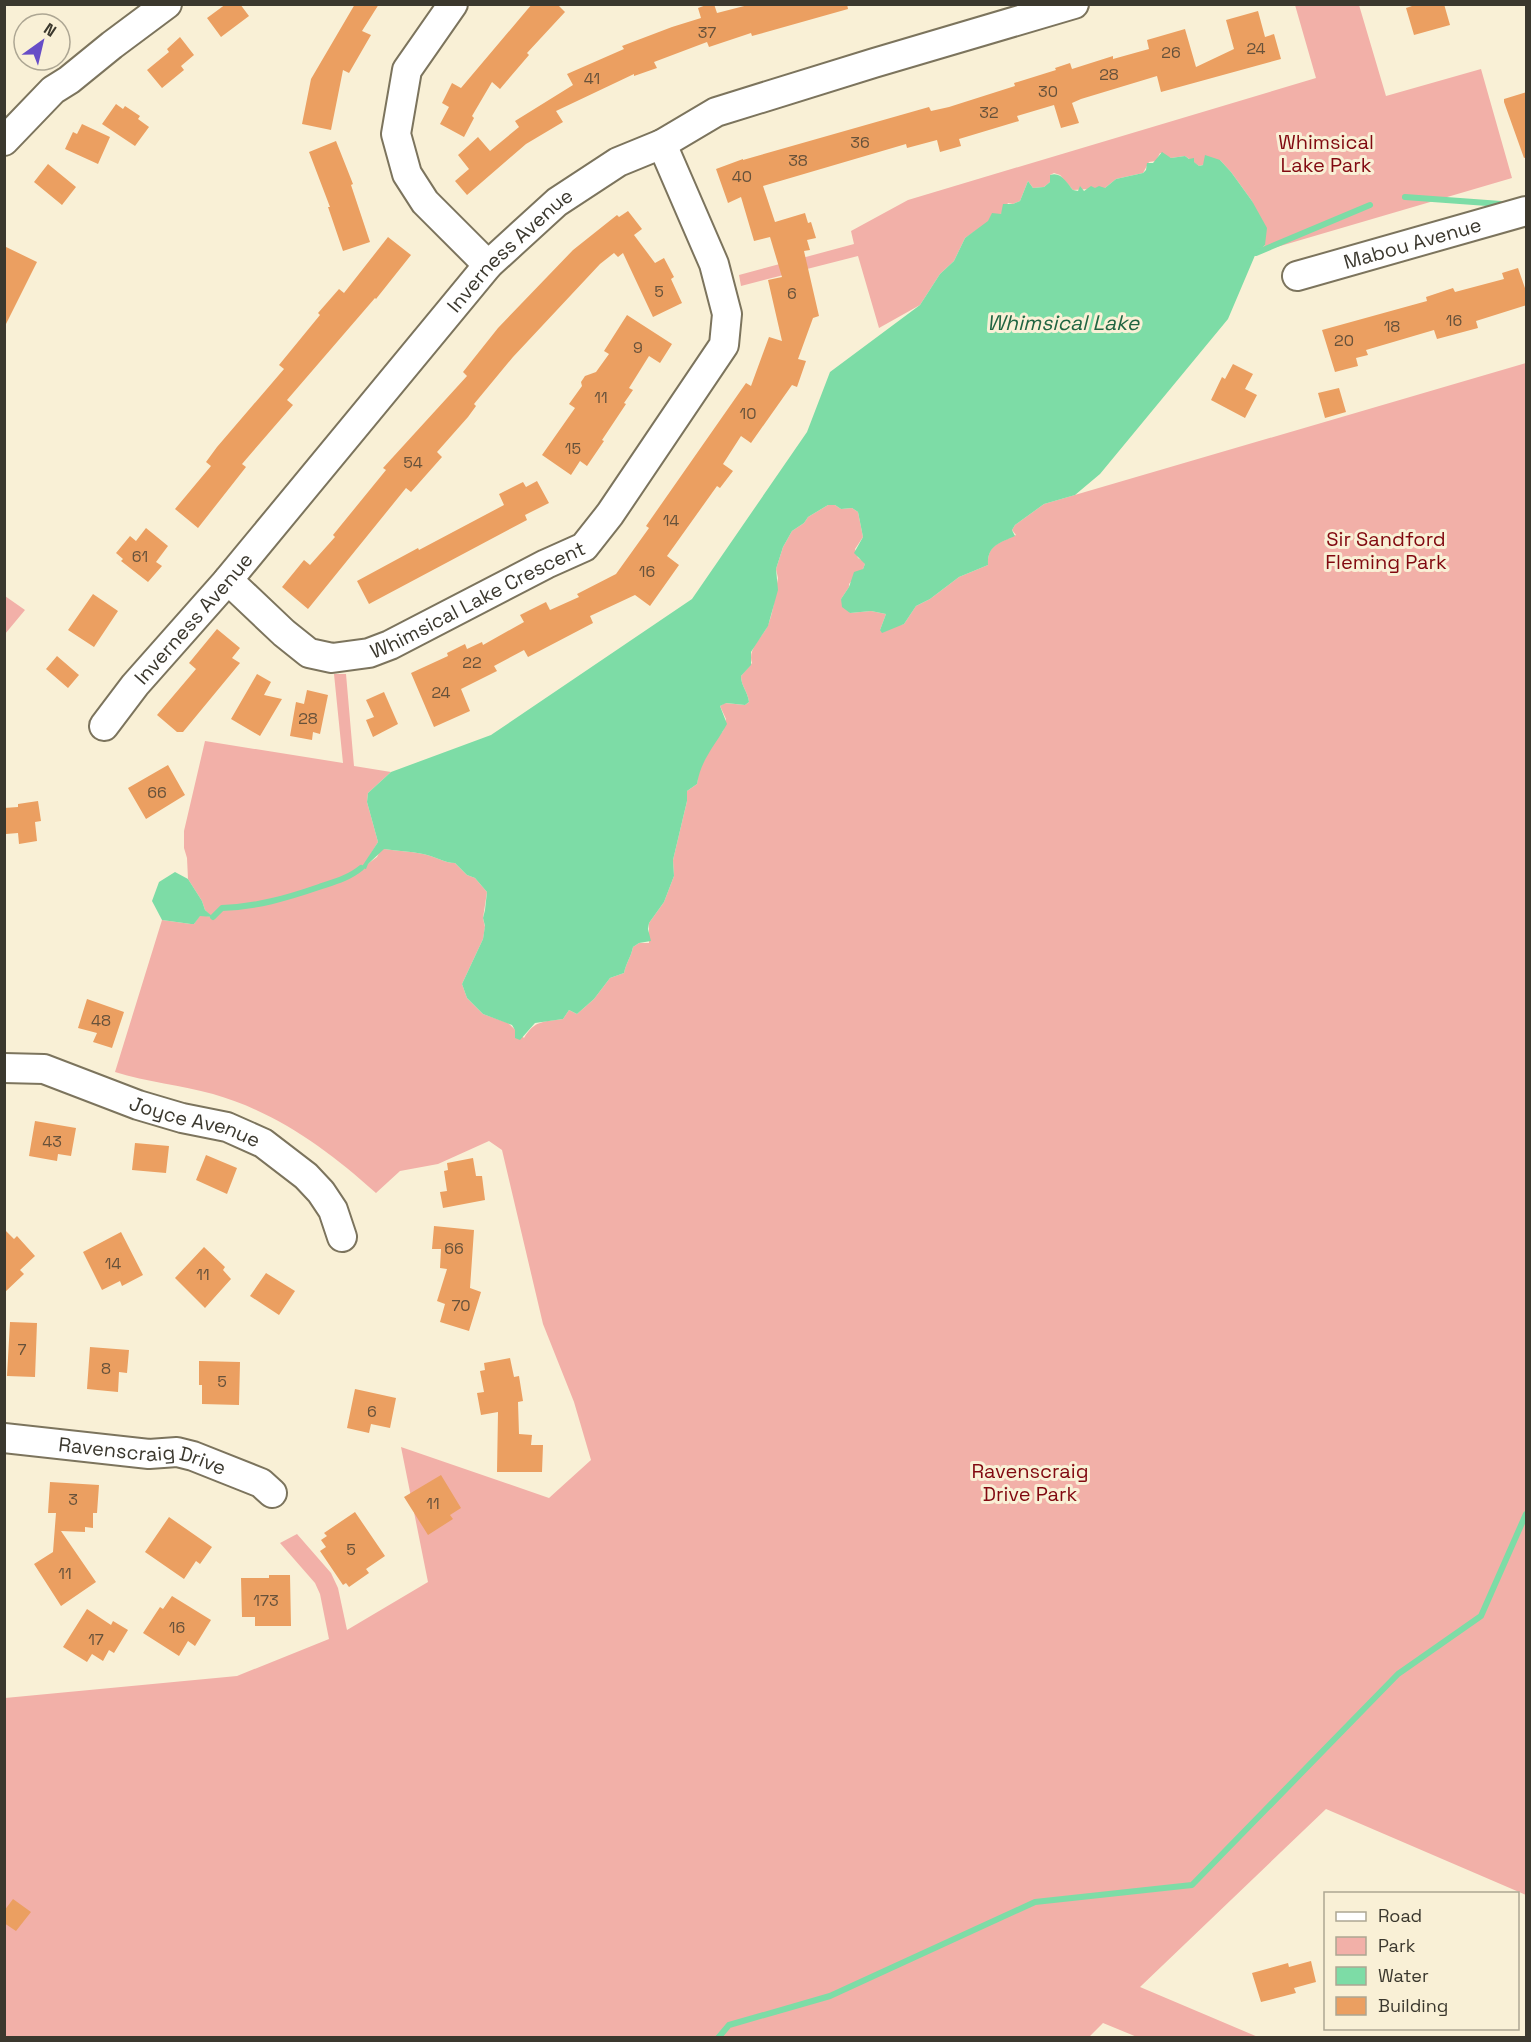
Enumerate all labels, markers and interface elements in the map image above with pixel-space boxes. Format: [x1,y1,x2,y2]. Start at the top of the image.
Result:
north arrow [12,12,72,72]
text: N [40,18,60,42]
house number: 37 [698,22,716,43]
house number: 24 [1246,38,1266,59]
house number: 26 [1161,42,1181,63]
house number: 28 [1099,64,1119,85]
house number: 41 [584,68,600,89]
house number: 30 [1038,81,1058,102]
house number: 32 [979,102,999,123]
park label: Whimsical Lake Park [1278,129,1374,178]
house number: 36 [850,132,870,153]
house number: 38 [788,150,808,171]
house number: 40 [732,166,752,187]
street label: Inverness Avenue [441,182,578,318]
street label: Mabou Avenue [1341,211,1484,275]
house number: 5 [654,281,664,302]
house number: 6 [787,283,797,304]
water label: Whimsical Lake [987,309,1141,336]
house number: 16 [1446,310,1462,331]
house number: 18 [1384,316,1400,337]
house number: 20 [1334,330,1354,351]
house number: 9 [633,337,643,358]
house number: 11 [594,387,608,408]
house number: 10 [740,403,756,424]
house number: 15 [565,438,581,459]
house number: 54 [403,452,423,473]
house number: 14 [663,510,679,531]
park label: Sir Sandford Fleming Park [1325,526,1447,575]
street label: Whimsical Lake Crescent [366,535,589,664]
house number: 61 [132,546,148,567]
street label: Inverness Avenue [129,547,258,690]
house number: 16 [639,561,655,582]
house number: 22 [462,652,482,673]
house number: 24 [431,682,451,703]
house number: 28 [298,708,318,729]
house number: 66 [147,782,167,803]
house number: 48 [91,1010,111,1031]
street label: Joyce Avenue [126,1090,264,1153]
house number: 43 [42,1131,62,1152]
house number: 66 [444,1238,464,1259]
house number: 14 [105,1253,121,1274]
house number: 11 [196,1264,210,1285]
house number: 70 [451,1295,471,1316]
house number: 7 [17,1339,27,1360]
house number: 8 [101,1358,111,1379]
house number: 5 [217,1371,227,1392]
house number: 6 [367,1401,377,1422]
street label: Ravenscraig Drive [57,1431,230,1481]
park label: Ravenscraig Drive Park [971,1458,1089,1507]
house number: 3 [68,1489,78,1510]
house number: 11 [426,1493,440,1514]
house number: 5 [346,1539,356,1560]
house number: 11 [58,1563,72,1584]
house number: 173 [253,1590,279,1611]
house number: 16 [169,1617,185,1638]
house number: 17 [88,1629,104,1650]
legend [1324,1892,1519,2030]
text: Road [1378,1904,1422,1927]
text: Park [1378,1934,1416,1957]
text: Water [1378,1964,1429,1987]
text: Building [1378,1994,1448,2017]

